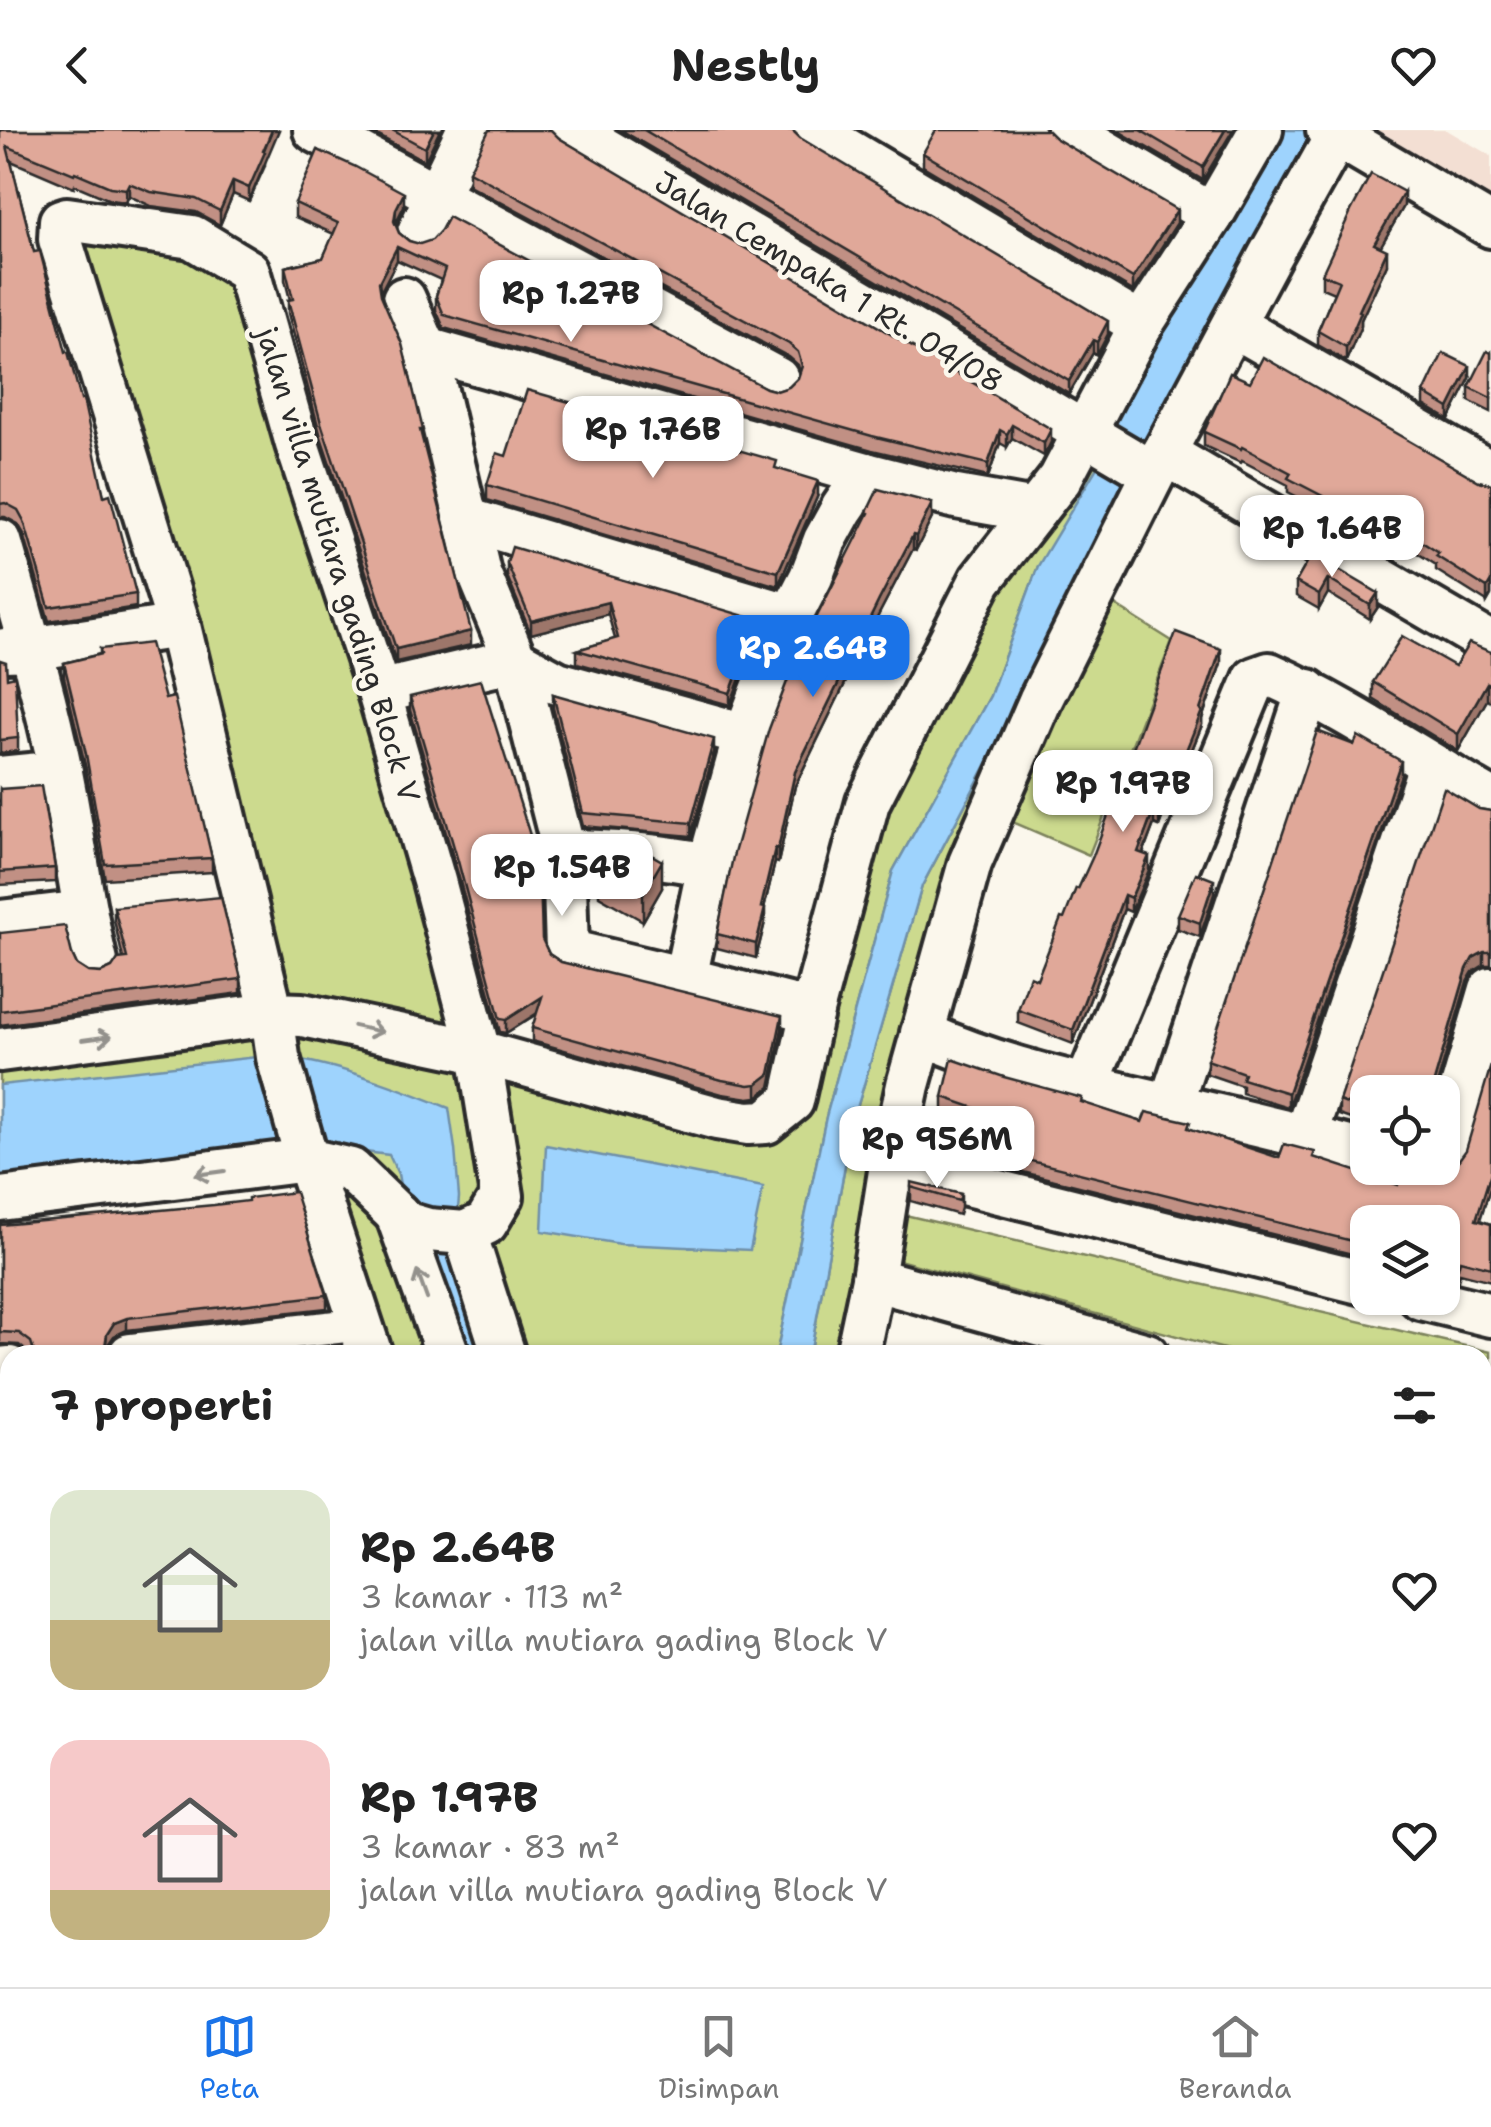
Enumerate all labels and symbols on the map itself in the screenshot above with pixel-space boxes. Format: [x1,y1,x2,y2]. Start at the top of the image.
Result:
street label: Jalan Cempaka 1 Rt. 04/08 [647,161,1011,402]
pin: Rp 1.27B [468,260,674,345]
street label: jalan villa mutiara gading Block V [246,321,430,807]
pin: Rp 1.76B [550,396,756,481]
pin: Rp 1.64B [1229,495,1435,580]
pin: Rp 2.64B [710,615,916,700]
pin: Rp 1.97B [1020,750,1226,835]
pin: Rp 1.54B [459,834,665,919]
one-way arrow [351,1020,383,1039]
one-way arrow [80,1028,112,1046]
pin: Rp 956M [845,1106,1029,1191]
one-way arrow [195,1164,227,1182]
one-way arrow [412,1270,430,1301]

